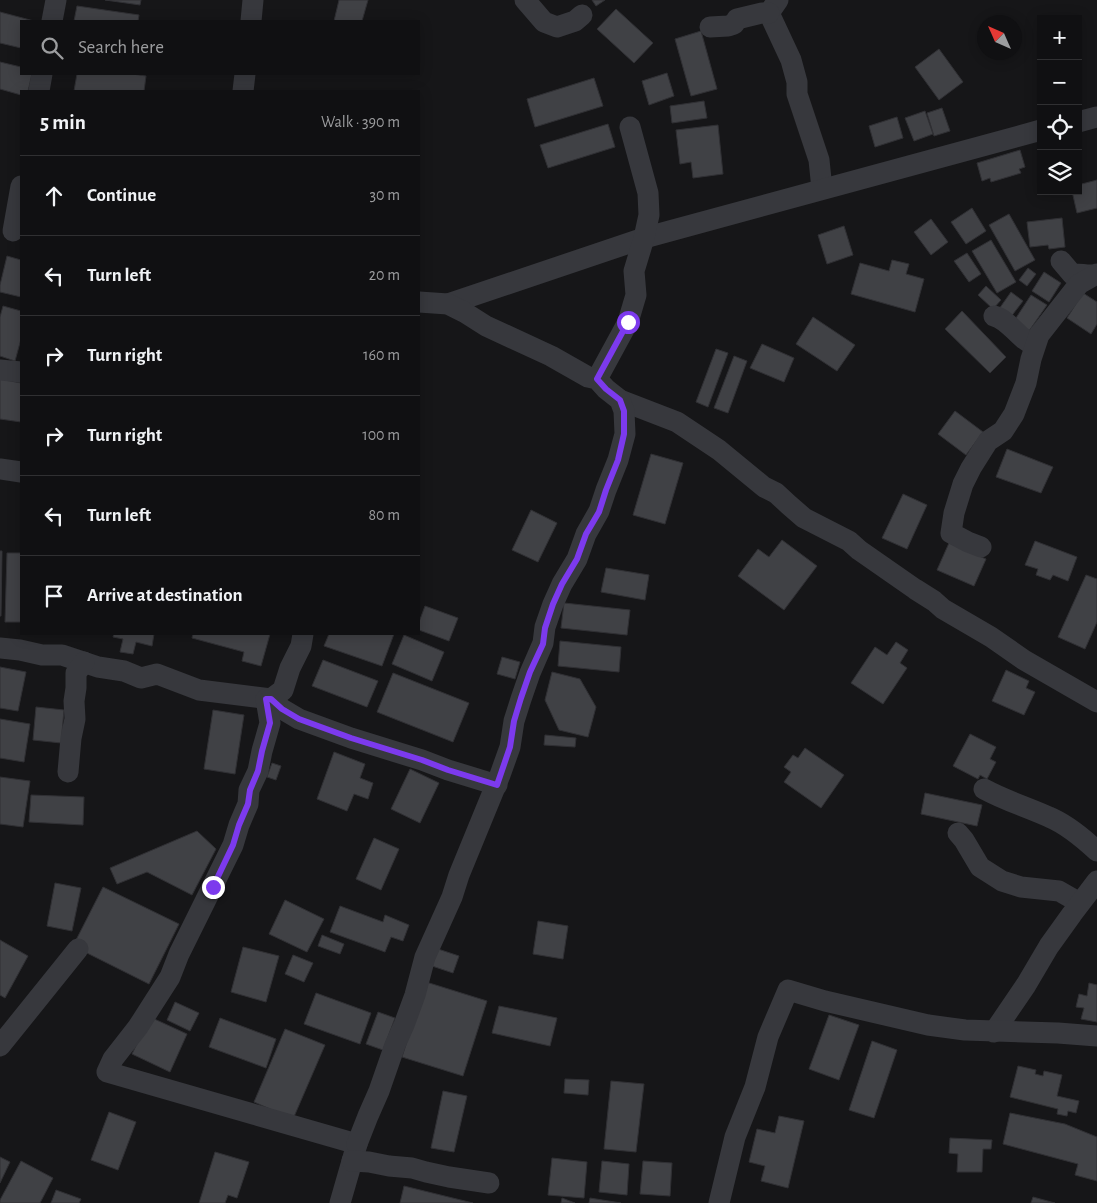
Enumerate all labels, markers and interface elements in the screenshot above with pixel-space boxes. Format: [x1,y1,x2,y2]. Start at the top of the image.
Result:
north arrow [977,15,1022,60]
map controls [1037,15,1082,195]
button: + [1037,15,1082,60]
search box [20,20,420,75]
icon: search [38,34,66,62]
text: Search here [78,38,164,57]
button: − [1037,60,1082,105]
button: locate [1037,105,1082,150]
text: 5 min [40,112,86,133]
text: Walk · 390 m [321,114,400,130]
button: layers [1037,150,1082,195]
icon: ahead [40,182,68,210]
text: Continue [87,186,156,205]
text: 30 m [370,187,400,203]
icon: left [40,262,68,290]
text: Turn left [87,266,151,285]
text: 20 m [369,267,400,283]
route start [617,311,640,334]
icon: right [40,342,68,370]
text: Turn right [87,346,162,365]
text: 160 m [363,347,400,363]
icon: right [40,422,68,450]
text: Turn right [87,426,162,445]
text: 100 m [362,427,400,443]
icon: left [40,502,68,530]
text: Turn left [87,506,151,525]
text: 80 m [369,507,400,523]
icon: arrive [40,582,68,610]
text: Arrive at destination [87,586,243,605]
route end [202,876,225,899]

